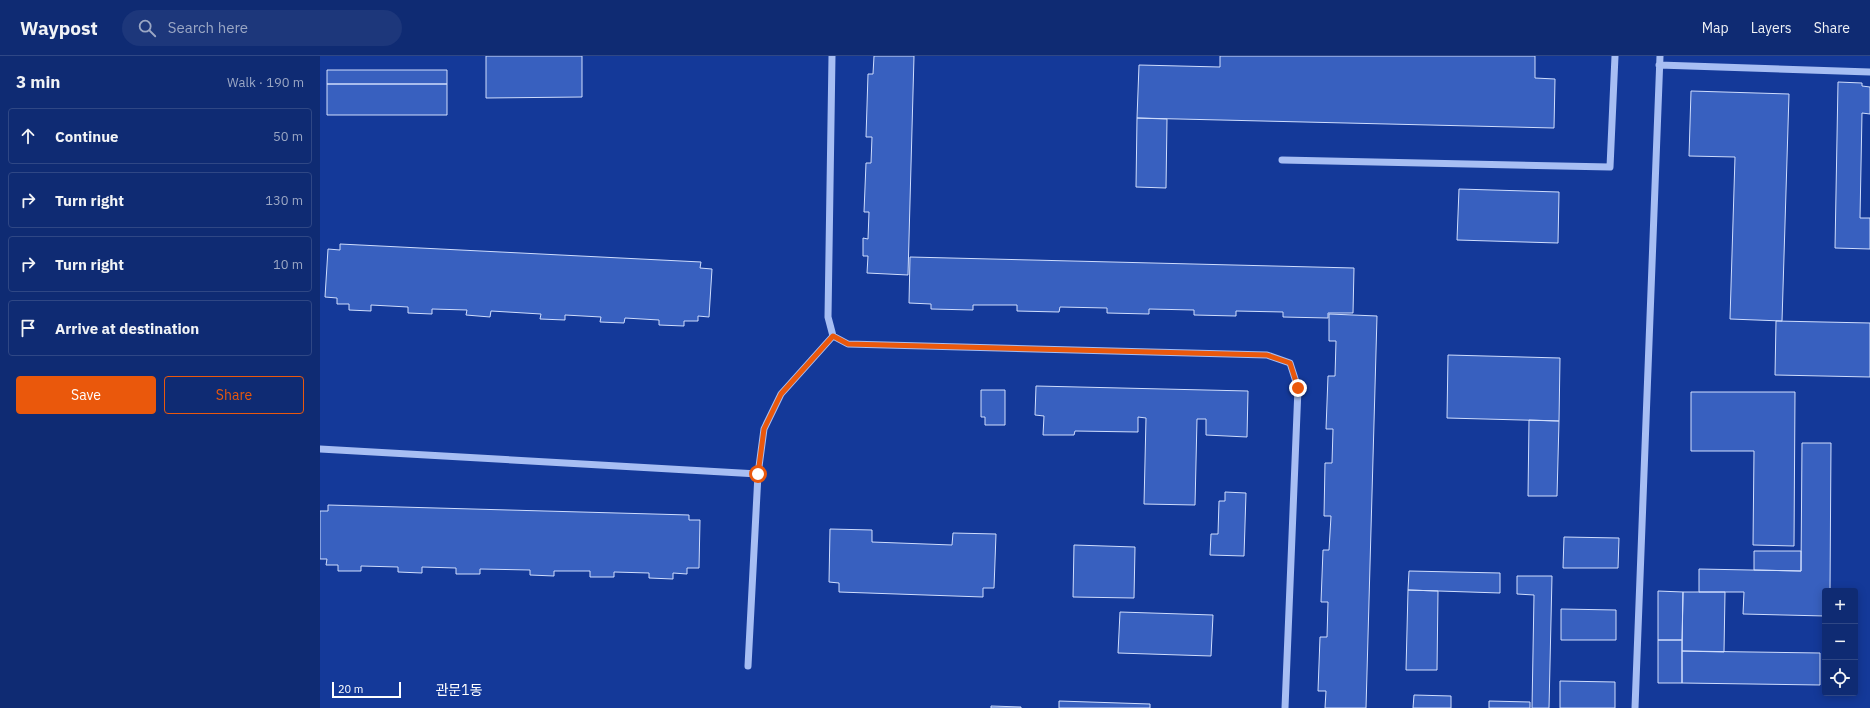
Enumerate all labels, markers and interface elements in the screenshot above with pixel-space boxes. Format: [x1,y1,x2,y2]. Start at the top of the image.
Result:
search box [122,10,402,46]
text: Waypost [20,16,98,40]
icon: search [136,17,158,39]
text: Search here [168,18,248,37]
text: Map [1702,19,1729,37]
text: Layers [1751,19,1792,37]
text: Share [1814,19,1850,37]
text: 3 min [16,71,60,93]
text: Walk · 190 m [227,74,304,91]
icon: ahead [17,125,39,147]
text: Continue [55,127,119,146]
text: 50 m [273,128,303,145]
icon: right [17,189,39,211]
text: Turn right [55,191,124,210]
text: 130 m [265,192,303,209]
icon: right [17,253,39,275]
text: Turn right [55,255,124,274]
text: 10 m [273,256,303,273]
icon: arrive [17,317,39,339]
text: Arrive at destination [55,319,199,338]
button: Save [16,376,156,414]
button: Share [164,376,304,414]
route end [1289,379,1307,397]
route start [749,465,767,483]
map controls [1822,588,1858,696]
button: + [1822,588,1858,624]
button: − [1822,624,1858,660]
button: locate [1822,660,1858,696]
scale bar [332,680,401,699]
district label: 관문1동 [435,681,483,699]
text: 20 m [338,682,363,696]

